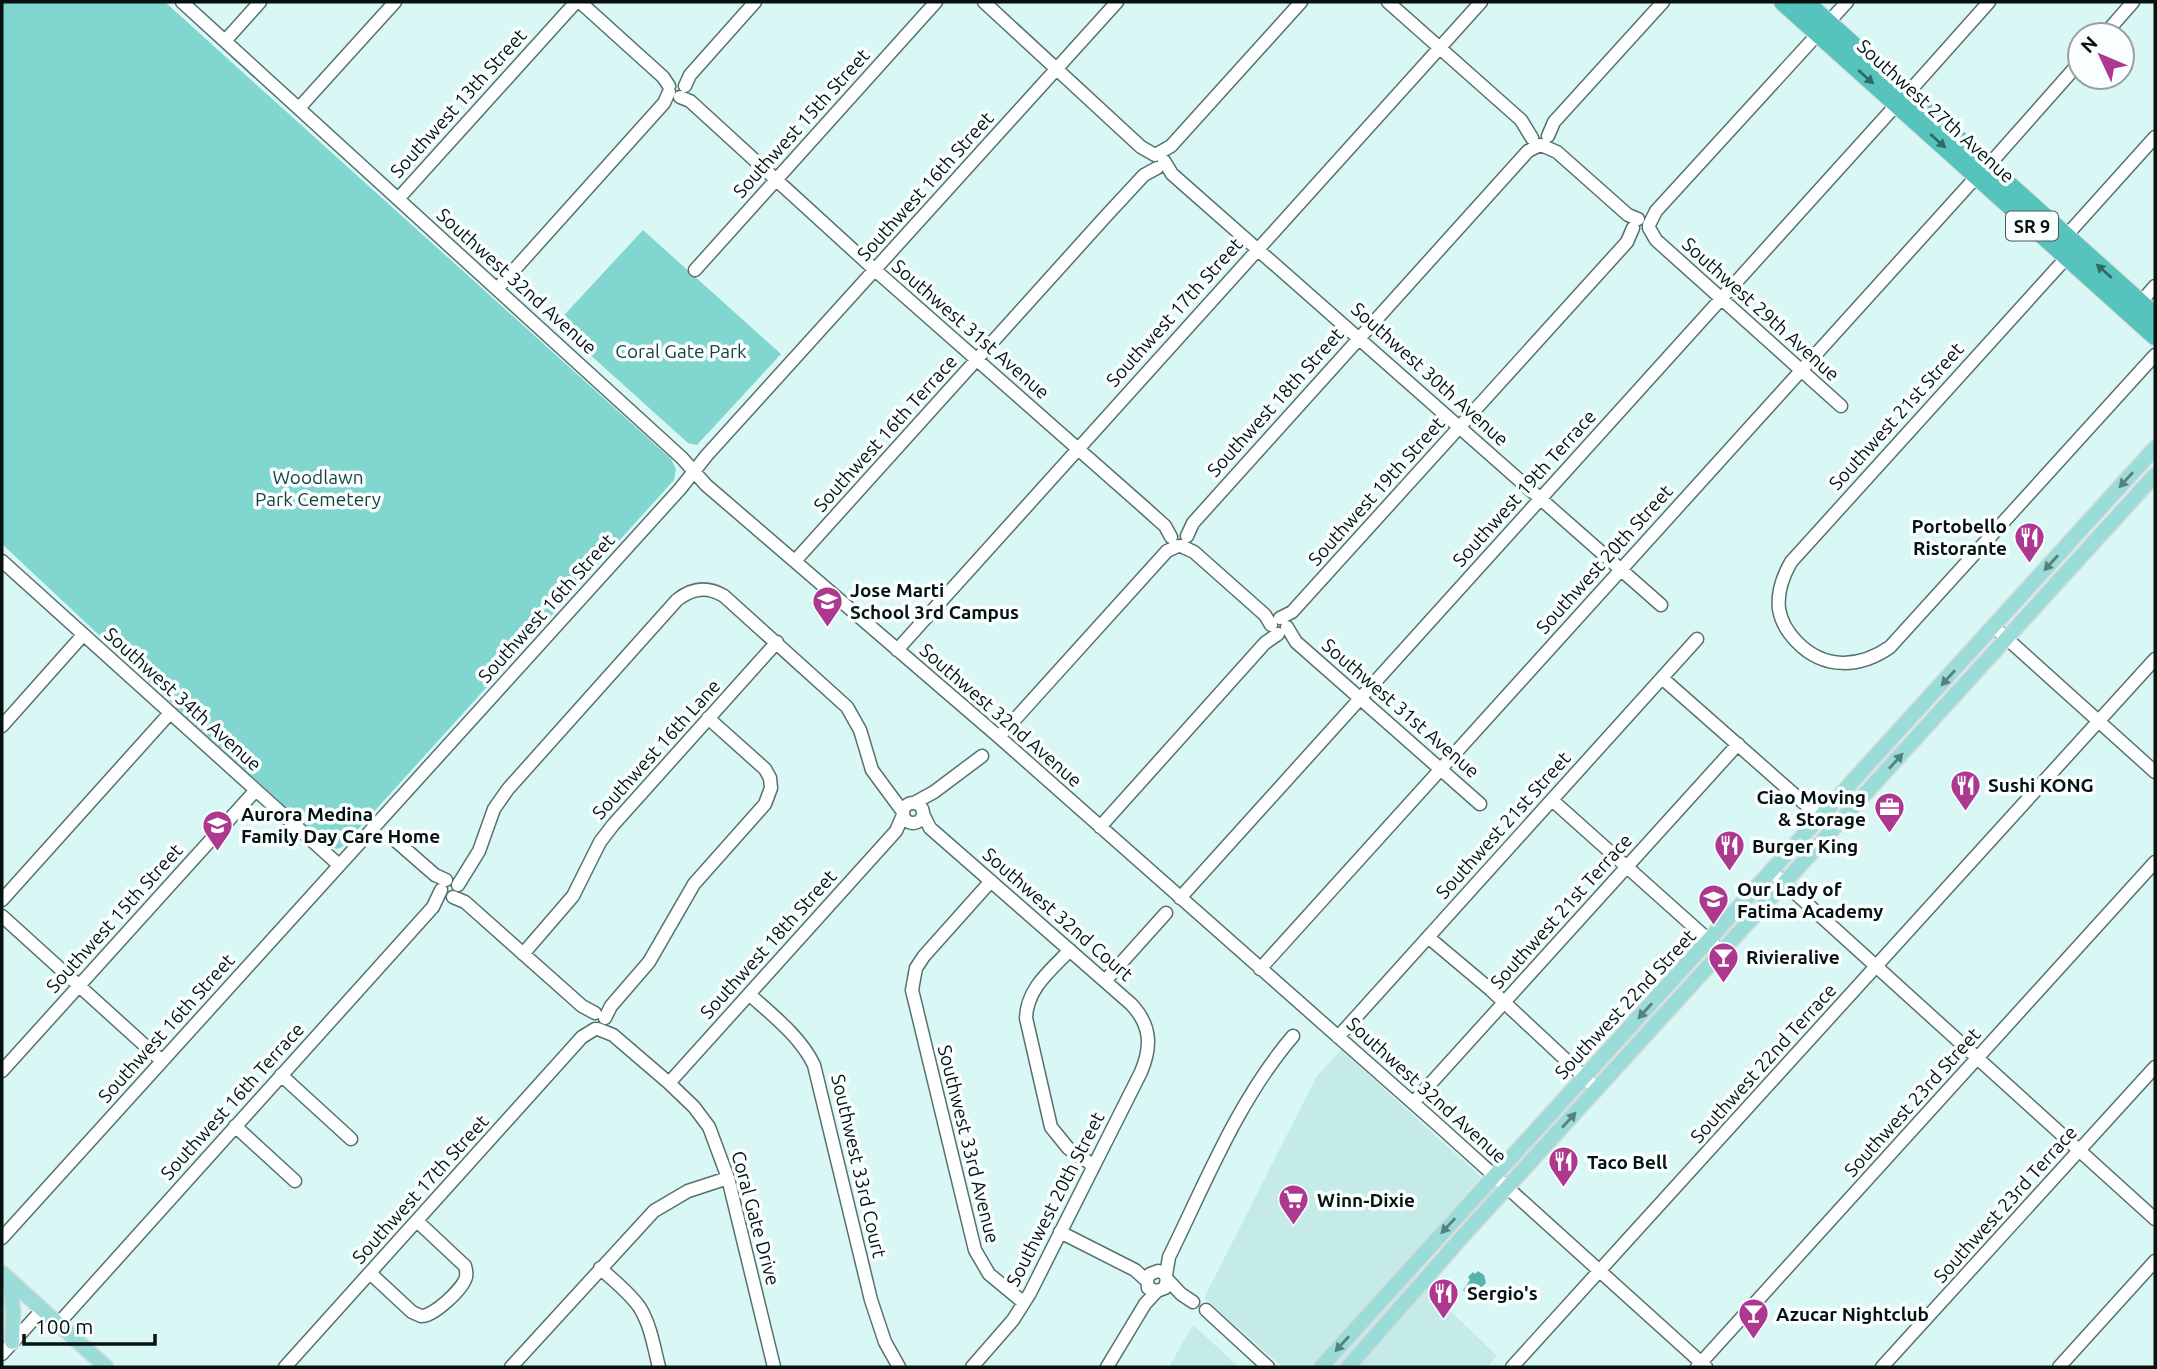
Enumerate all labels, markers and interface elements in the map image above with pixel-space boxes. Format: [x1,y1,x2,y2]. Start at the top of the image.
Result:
north arrow [2066,21,2136,91]
street label: Southwest 13th Street [385,24,531,182]
text: N [2076,31,2102,57]
street label: Southwest 27th Avenue [1853,35,2019,187]
street label: Southwest 15th Street [728,44,874,202]
one-way arrow [1857,69,1875,85]
street label: Southwest 16th Street [852,107,998,265]
one-way arrow [1929,133,1946,149]
street label: Southwest 32nd Avenue [433,203,601,359]
road number: SR 9 [2006,211,2058,240]
street label: Southwest 17th Street [1101,233,1247,391]
street label: Southwest 29th Avenue [1678,233,1844,385]
street label: Southwest 31st Avenue [888,255,1054,403]
one-way arrow [2096,263,2113,279]
street label: Southwest 30th Avenue [1347,298,1513,450]
street label: Southwest 18th Street [1202,323,1348,481]
street label: Southwest 21st Street [1824,338,1968,494]
park label: Coral Gate Park [615,340,747,362]
street label: Southwest 16th Terrace [809,350,961,516]
street label: Southwest 19th Terrace [1448,405,1600,571]
street label: Southwest 19th Street [1303,412,1449,570]
park label: Woodlawn Park Cemetery [255,466,381,510]
one-way arrow [2118,471,2134,489]
street label: Southwest 20th Street [1531,480,1677,638]
place label: Portobello Ristorante [1911,515,2007,559]
restaurant icon: Portobello Ristorante [2013,520,2047,564]
street label: Southwest 16th Street [473,529,619,687]
one-way arrow [2044,554,2060,571]
place label: Jose Marti School 3rd Campus [850,579,1019,623]
school or university icon: Jose Marti School 3rd Campus [810,584,844,628]
street label: Southwest 34th Avenue [100,623,266,775]
street label: Southwest 31st Avenue [1318,634,1484,782]
street label: Southwest 32nd Avenue [916,639,1086,791]
one-way arrow [1940,669,1956,686]
street label: Southwest 16th Lane [587,675,725,823]
street label: Southwest 21st Street [1431,747,1575,903]
one-way arrow [1888,752,1903,769]
restaurant icon: Sushi KONG [1948,768,1982,812]
place label: Sushi KONG [1988,774,2094,796]
place label: Ciao Moving & Storage [1756,786,1866,830]
office icon: Ciao Moving & Storage [1872,791,1906,835]
place label: Aurora Medina Family Day Care Home [241,803,440,847]
school or university icon: Aurora Medina Family Day Care Home [201,808,235,852]
street label: Southwest 21st Terrace [1486,829,1636,993]
restaurant icon: Burger King [1712,829,1746,873]
place label: Burger King [1752,835,1858,857]
street label: Southwest 15th Street [41,839,187,997]
street label: Southwest 32nd Court [979,843,1138,985]
street label: Southwest 18th Street [695,865,841,1023]
place label: Our Lady of Fatima Academy [1737,878,1883,922]
school or university icon: Our Lady of Fatima Academy [1697,883,1731,927]
street label: Southwest 22nd Street [1550,924,1700,1083]
bar icon: Rivieralive [1706,940,1740,984]
place label: Rivieralive [1746,946,1840,968]
street label: Southwest 16th Street [93,949,239,1107]
street label: Southwest 22nd Terrace [1686,979,1840,1147]
one-way arrow [1637,1002,1653,1020]
street label: Southwest 32nd Avenue [1343,1012,1511,1168]
street label: Southwest 16th Terrace [156,1018,308,1184]
street label: Southwest 23rd Street [1839,1023,1985,1181]
street label: Southwest 33rd Avenue [934,1043,1004,1245]
street label: Southwest 33rd Court [827,1072,891,1260]
street label: Southwest 20th Street [1001,1108,1109,1290]
street label: Southwest 17th Street [347,1110,493,1268]
one-way arrow [1561,1111,1577,1129]
street label: Southwest 23rd Terrace [1929,1121,2081,1287]
restaurant icon: Taco Bell [1547,1145,1581,1189]
street label: Coral Gate Drive [727,1148,785,1288]
place label: Taco Bell [1587,1151,1668,1173]
supermarket icon: Winn-Dixie [1277,1183,1311,1227]
place label: Winn-Dixie [1317,1189,1415,1211]
one-way arrow [1440,1217,1456,1235]
restaurant icon: Sergio's [1427,1276,1461,1320]
place label: Sergio's [1467,1282,1538,1304]
bar icon: Azucar Nightclub [1736,1297,1770,1341]
scale bar [24,1302,156,1346]
place label: Azucar Nightclub [1776,1303,1929,1325]
text: 100 m [35,1314,93,1338]
one-way arrow [1334,1335,1350,1352]

